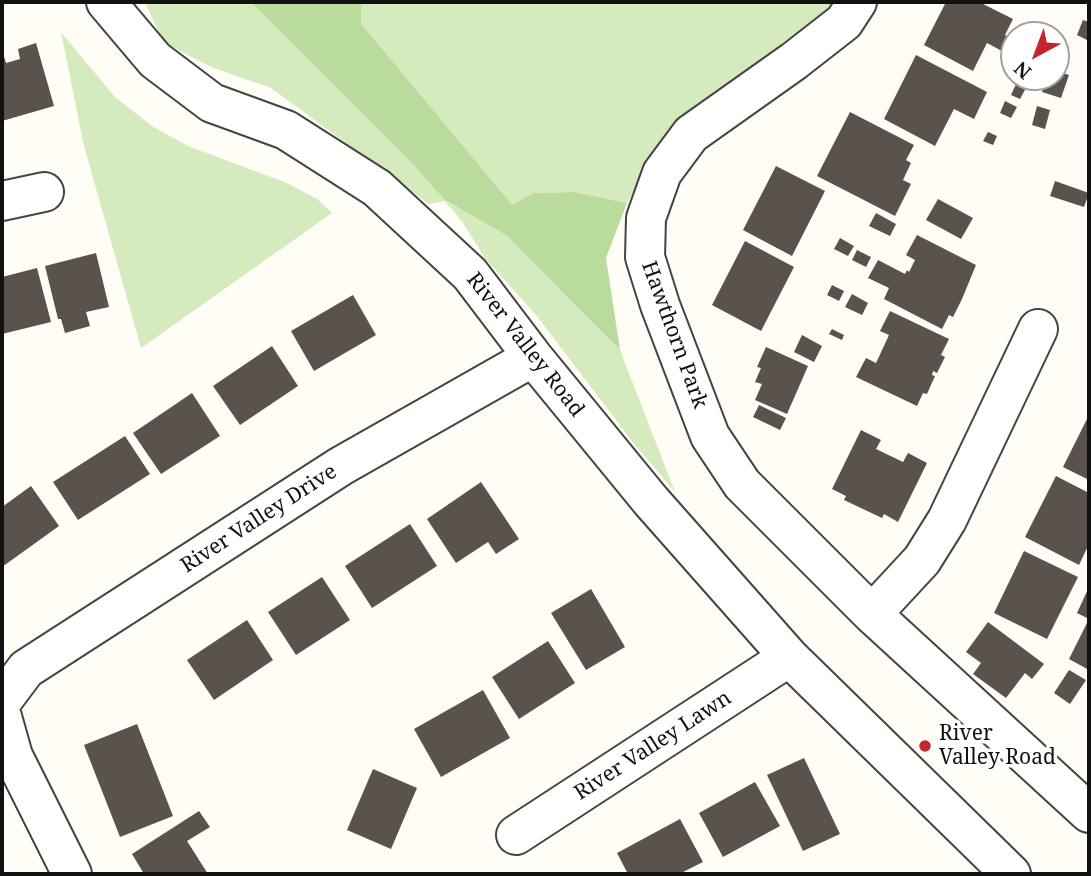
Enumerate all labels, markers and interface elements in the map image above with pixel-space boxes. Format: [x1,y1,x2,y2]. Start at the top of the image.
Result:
north arrow [1000,21,1070,91]
text: N [1008,56,1037,85]
street label: Hawthorn Park [636,258,712,412]
street label: River Valley Road [461,268,589,422]
street label: River Valley Drive [176,459,342,579]
street label: River Valley Lawn [570,686,736,806]
place label: River Valley Road [939,721,1056,771]
marker: River Valley Road [917,738,933,754]

